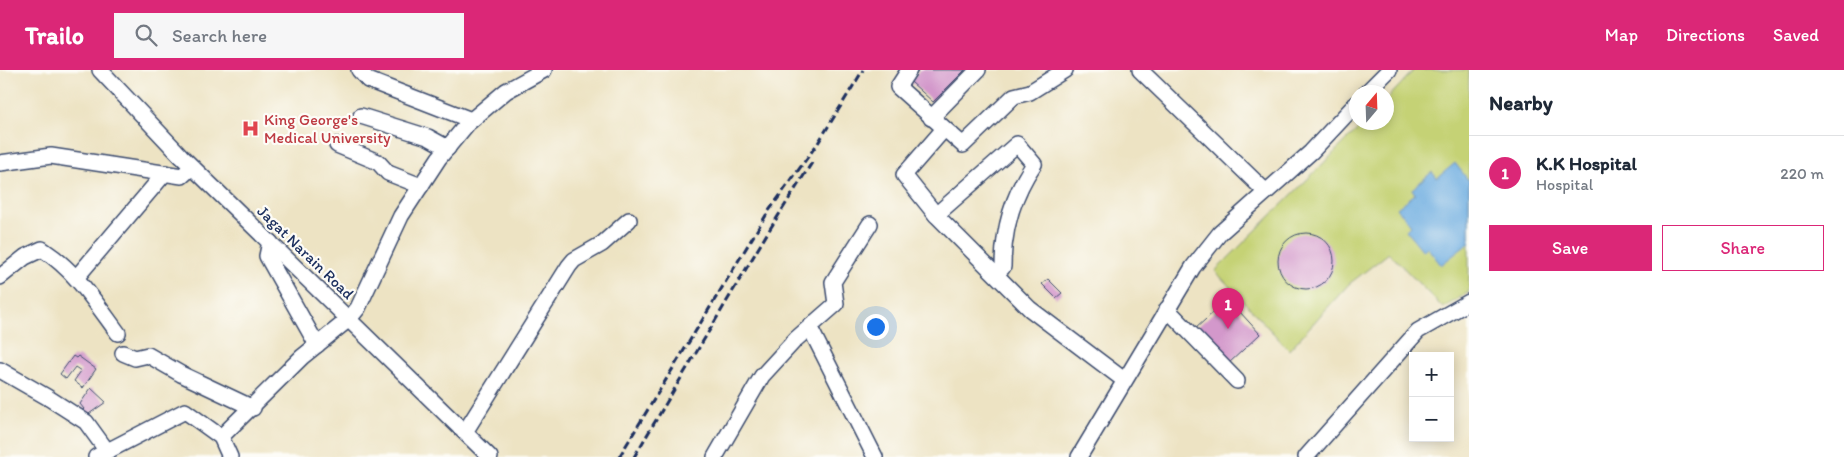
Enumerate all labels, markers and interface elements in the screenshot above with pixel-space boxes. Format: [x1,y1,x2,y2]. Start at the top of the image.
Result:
search box [114,13,464,58]
text: Trailo [25,21,84,50]
icon: search [132,21,160,49]
text: Search here [172,24,267,47]
text: Map [1605,24,1638,46]
text: Directions [1666,24,1745,46]
text: Saved [1773,24,1819,46]
north arrow [1349,85,1394,130]
text: Nearby [1489,90,1553,115]
place label: King George's Medical University [264,110,391,147]
hospital icon: King George's Medical University [240,118,260,138]
text: K.K Hospital [1536,152,1637,175]
text: 1 [1501,164,1509,183]
text: 220 m [1780,164,1824,183]
text: Hospital [1536,175,1593,194]
street label: Jagat Narain Road [253,202,358,303]
button: Save [1489,225,1652,271]
button: Share [1662,225,1824,271]
pin: 1 [1212,288,1244,329]
your location [863,314,889,340]
map controls [1409,352,1454,442]
button: + [1409,352,1454,397]
button: − [1409,397,1454,442]

